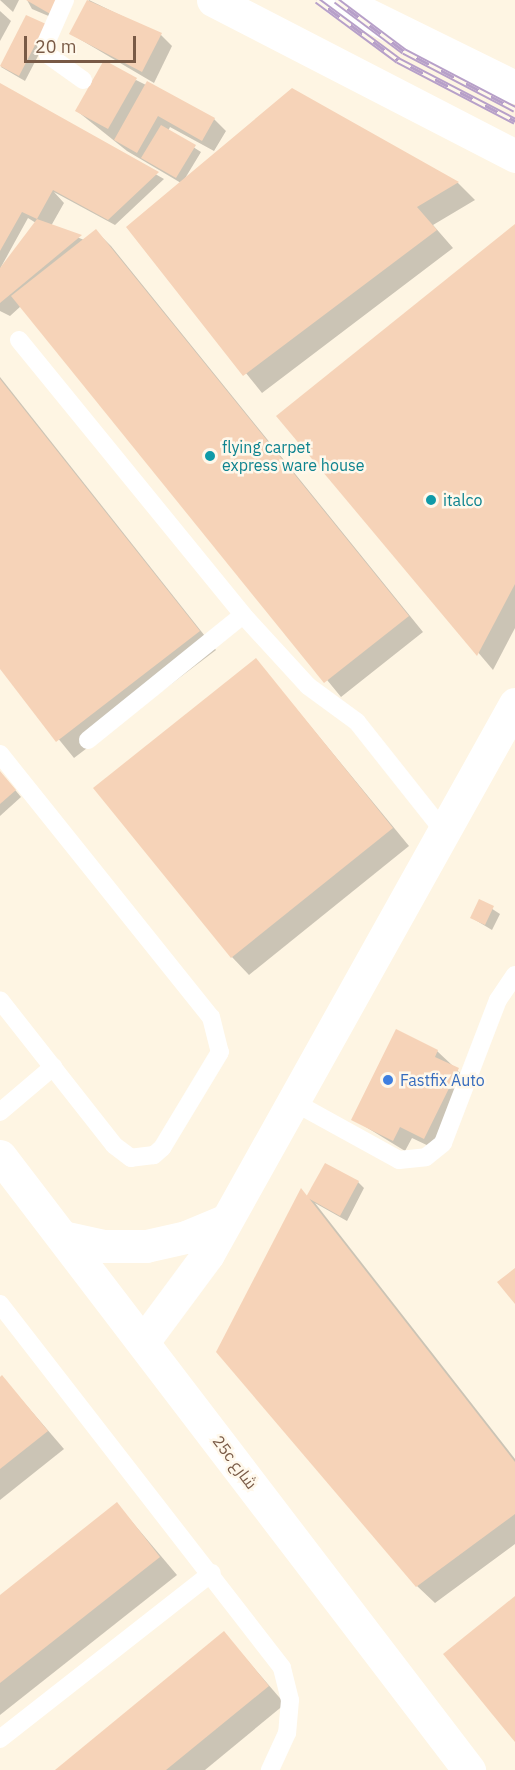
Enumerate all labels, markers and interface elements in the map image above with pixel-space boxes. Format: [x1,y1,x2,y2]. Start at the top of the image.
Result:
scale bar [27,24,140,62]
text: 20 m [35,35,77,58]
place label: flying carpet express ware house [222,437,365,475]
marker: flying carpet express ware house [203,449,217,463]
place label: italco [443,490,482,510]
marker: italco [424,493,438,507]
place label: Fastfix Auto [400,1070,485,1090]
marker: Fastfix Auto [381,1073,395,1087]
street label: 25c شارع [209,1431,261,1493]

